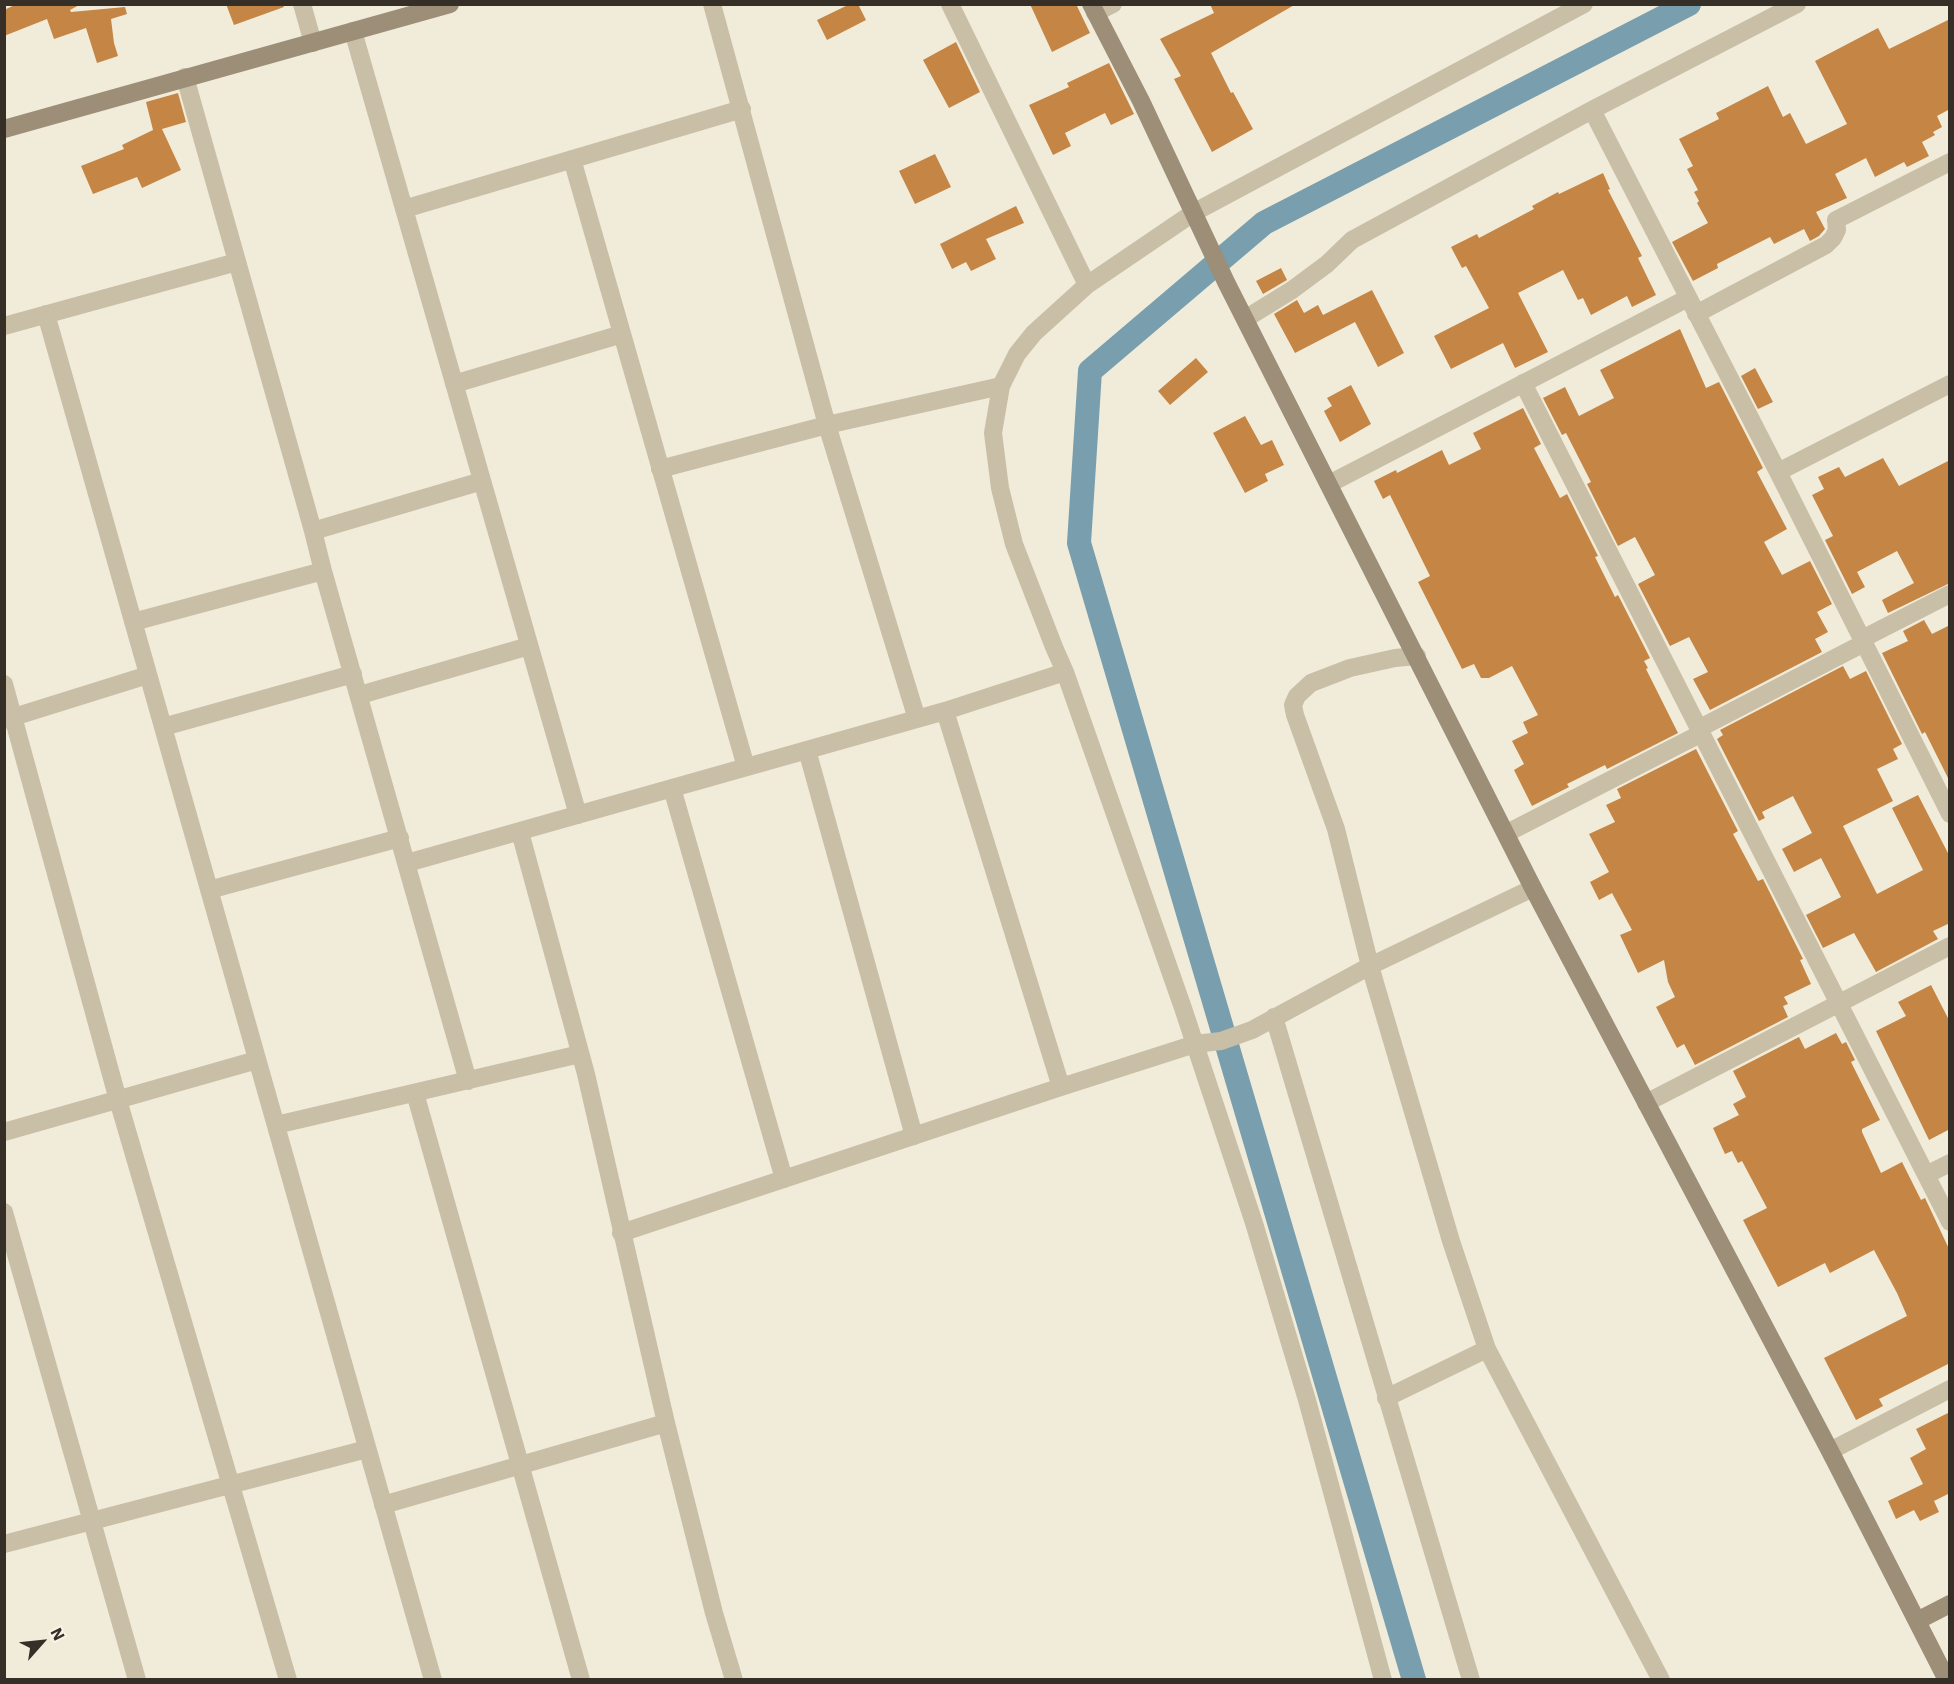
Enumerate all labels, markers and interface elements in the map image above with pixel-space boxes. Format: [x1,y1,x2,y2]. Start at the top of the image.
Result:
north arrow [12,1612,72,1672]
text: N [46,1624,70,1644]

